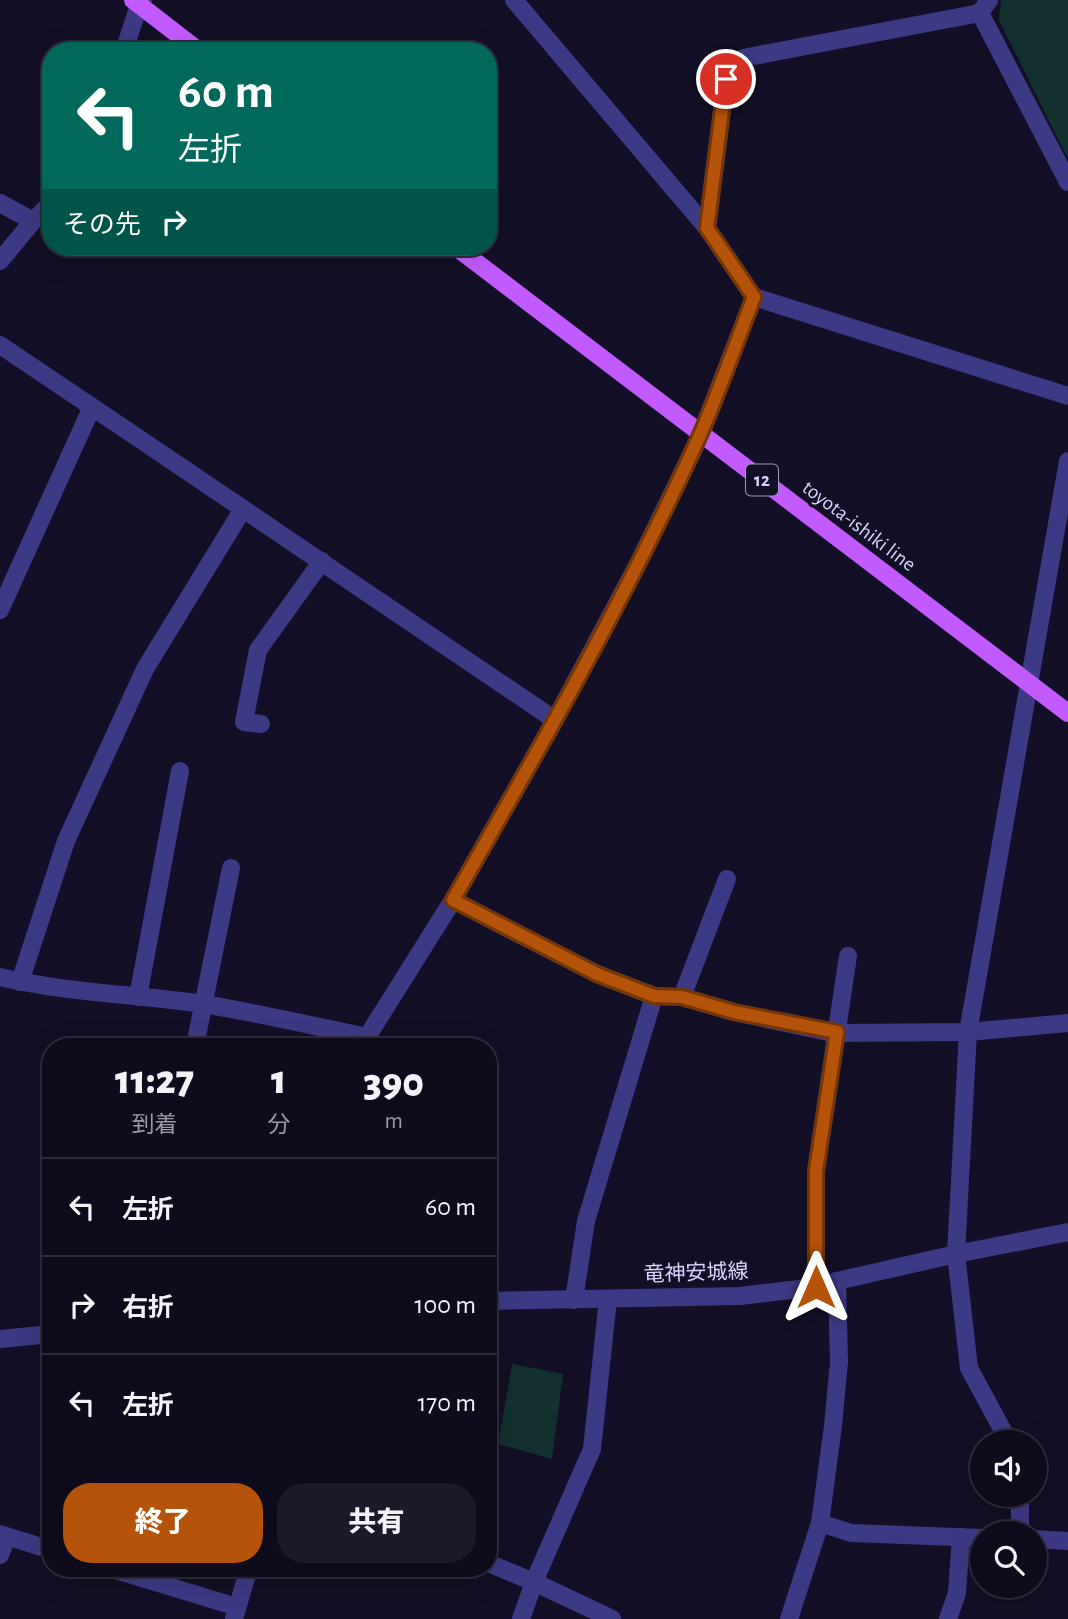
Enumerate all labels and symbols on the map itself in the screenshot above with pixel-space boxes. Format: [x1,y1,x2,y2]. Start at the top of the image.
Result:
pin [696,49,756,109]
road number: 12 [746,464,778,495]
street label: toyota-ishiki line [798,477,920,575]
position arrow [779,1250,853,1324]
street label: 竜神安城線 [643,1260,749,1285]

